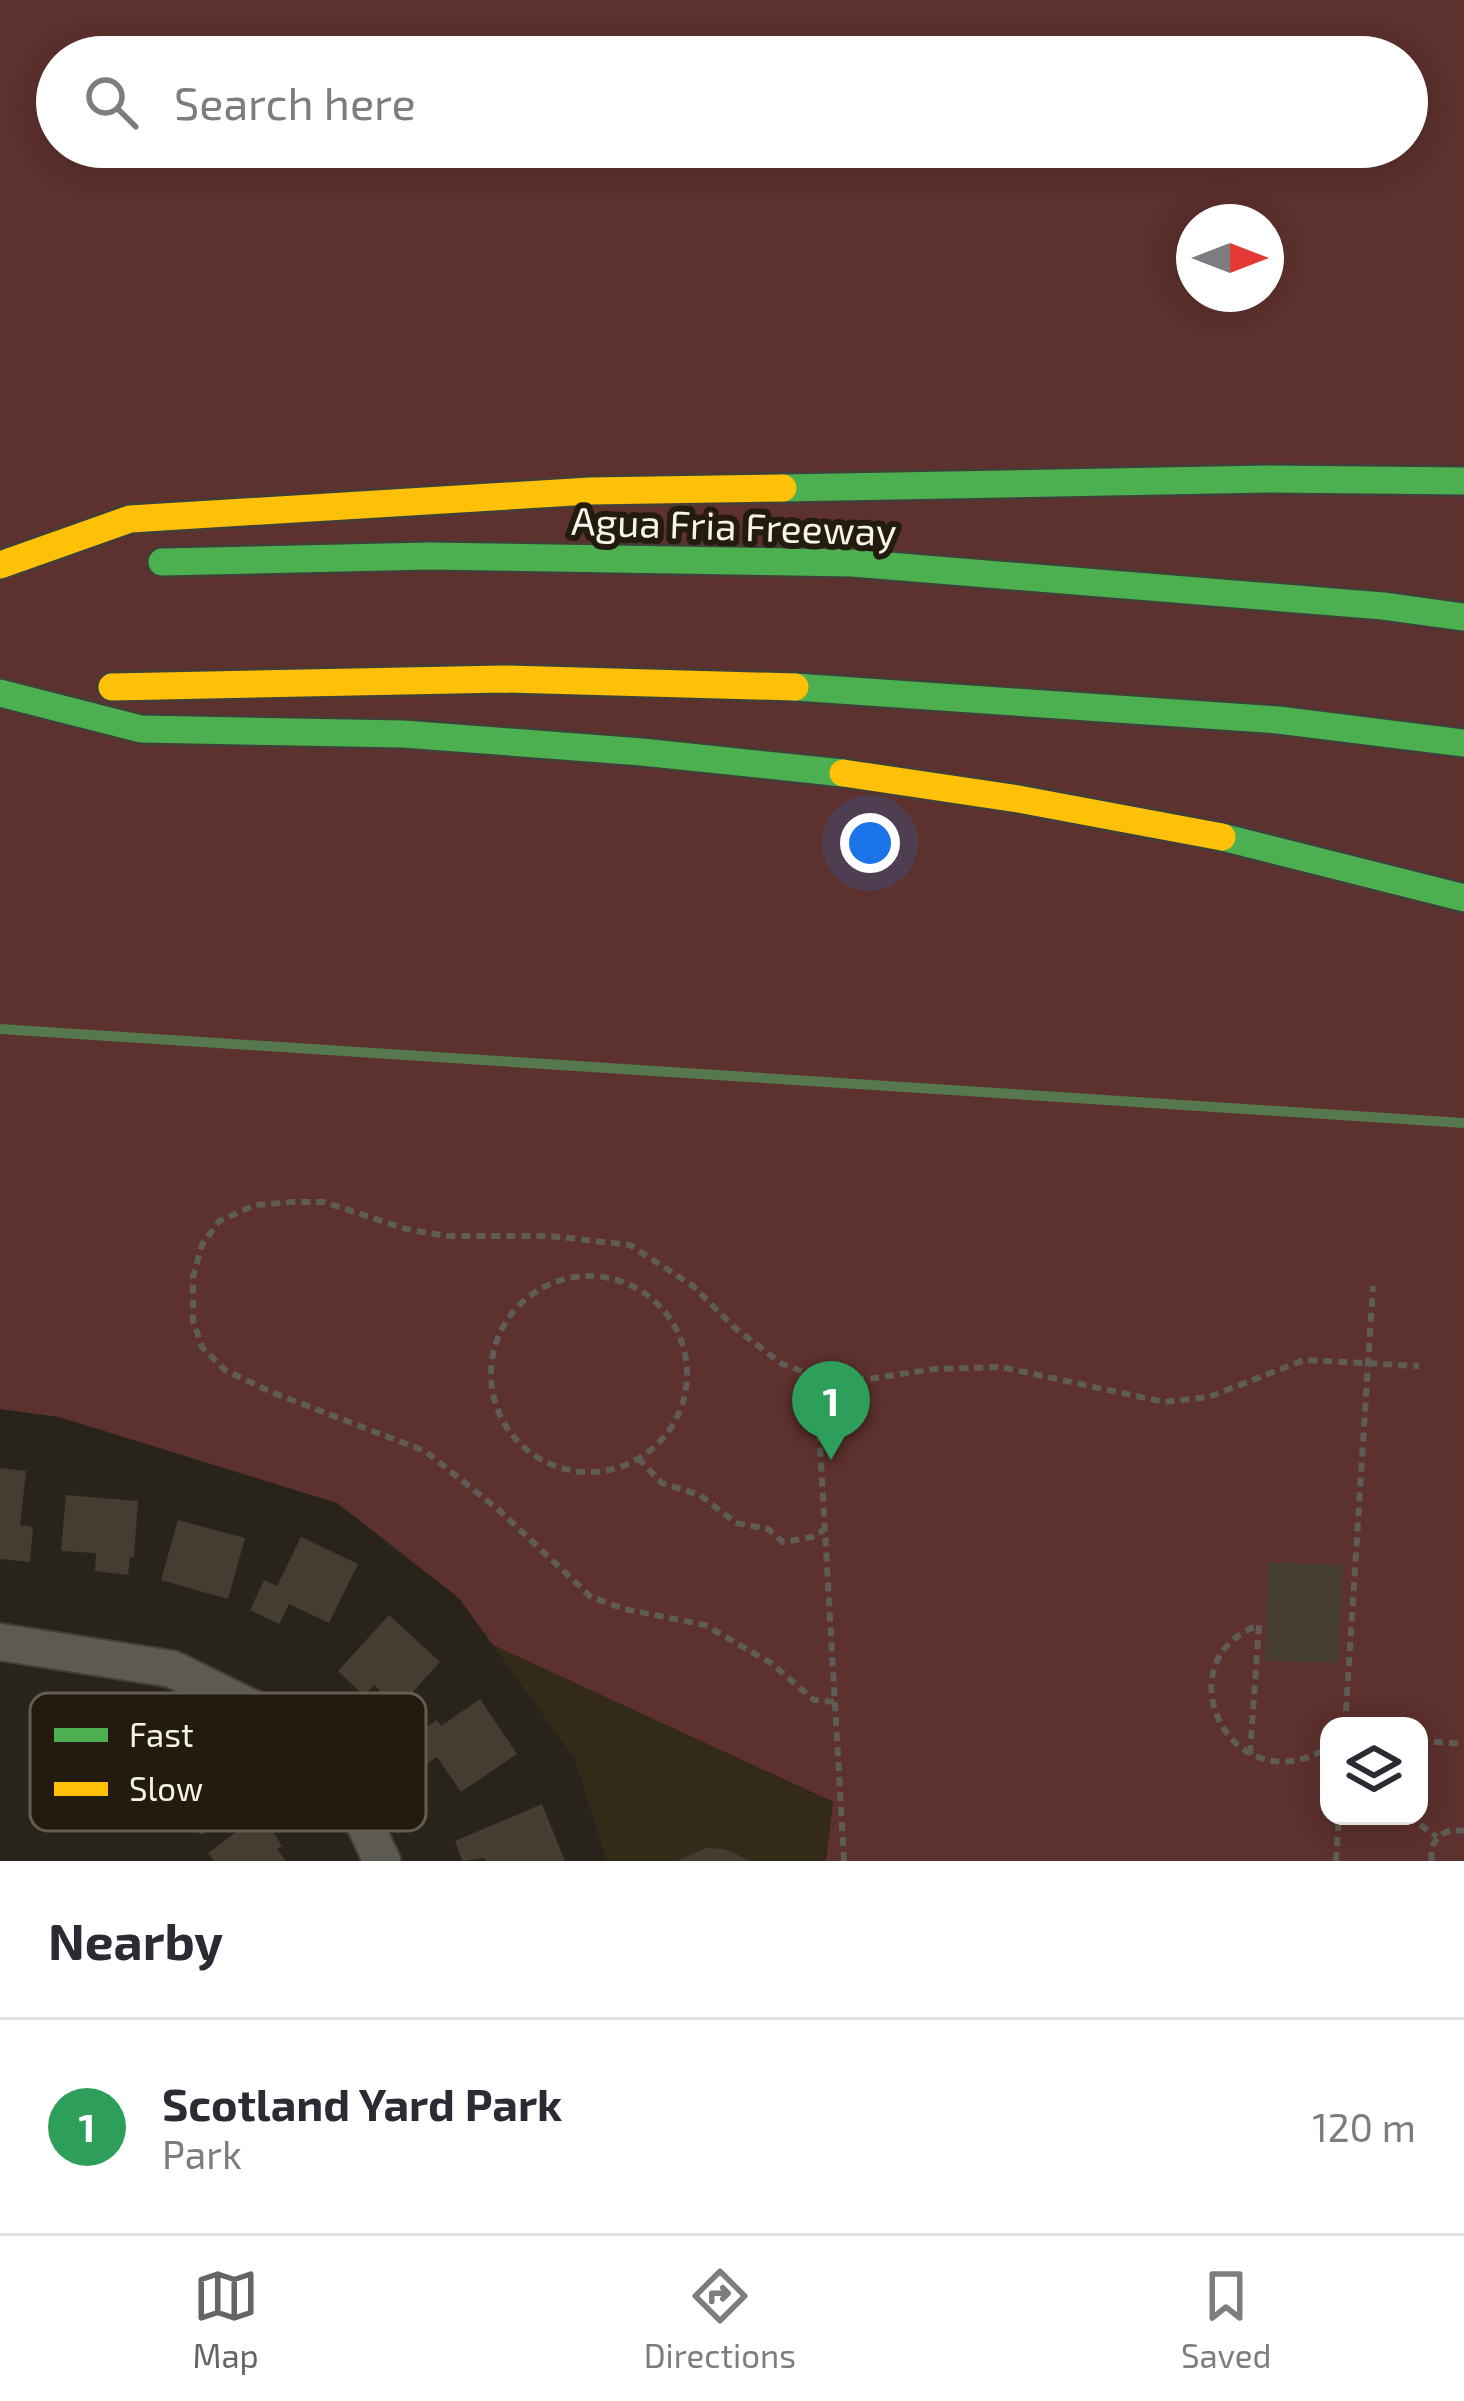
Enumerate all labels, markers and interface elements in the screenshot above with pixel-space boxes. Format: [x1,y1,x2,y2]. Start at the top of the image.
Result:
search box [36,36,1428,168]
icon: search [78,69,144,135]
text: Search here [174,75,416,129]
north arrow [1176,204,1284,312]
street label: Agua Fria Freeway [570,496,898,554]
your location [840,813,900,873]
pin: 1 [792,1361,870,1460]
legend [30,1693,426,1831]
text: Fast [129,1714,193,1754]
map controls [1320,1717,1428,1825]
button: layers [1320,1717,1428,1825]
text: Slow [129,1768,203,1808]
text: Nearby [48,1909,223,1970]
text: Scotland Yard Park [162,2076,562,2130]
text: 1 [79,2103,95,2150]
text: 120 m [1312,2103,1416,2150]
text: Park [162,2130,242,2177]
tab: Map [193,2263,259,2375]
tab: Directions [644,2263,796,2375]
tab: Saved [1181,2263,1271,2375]

